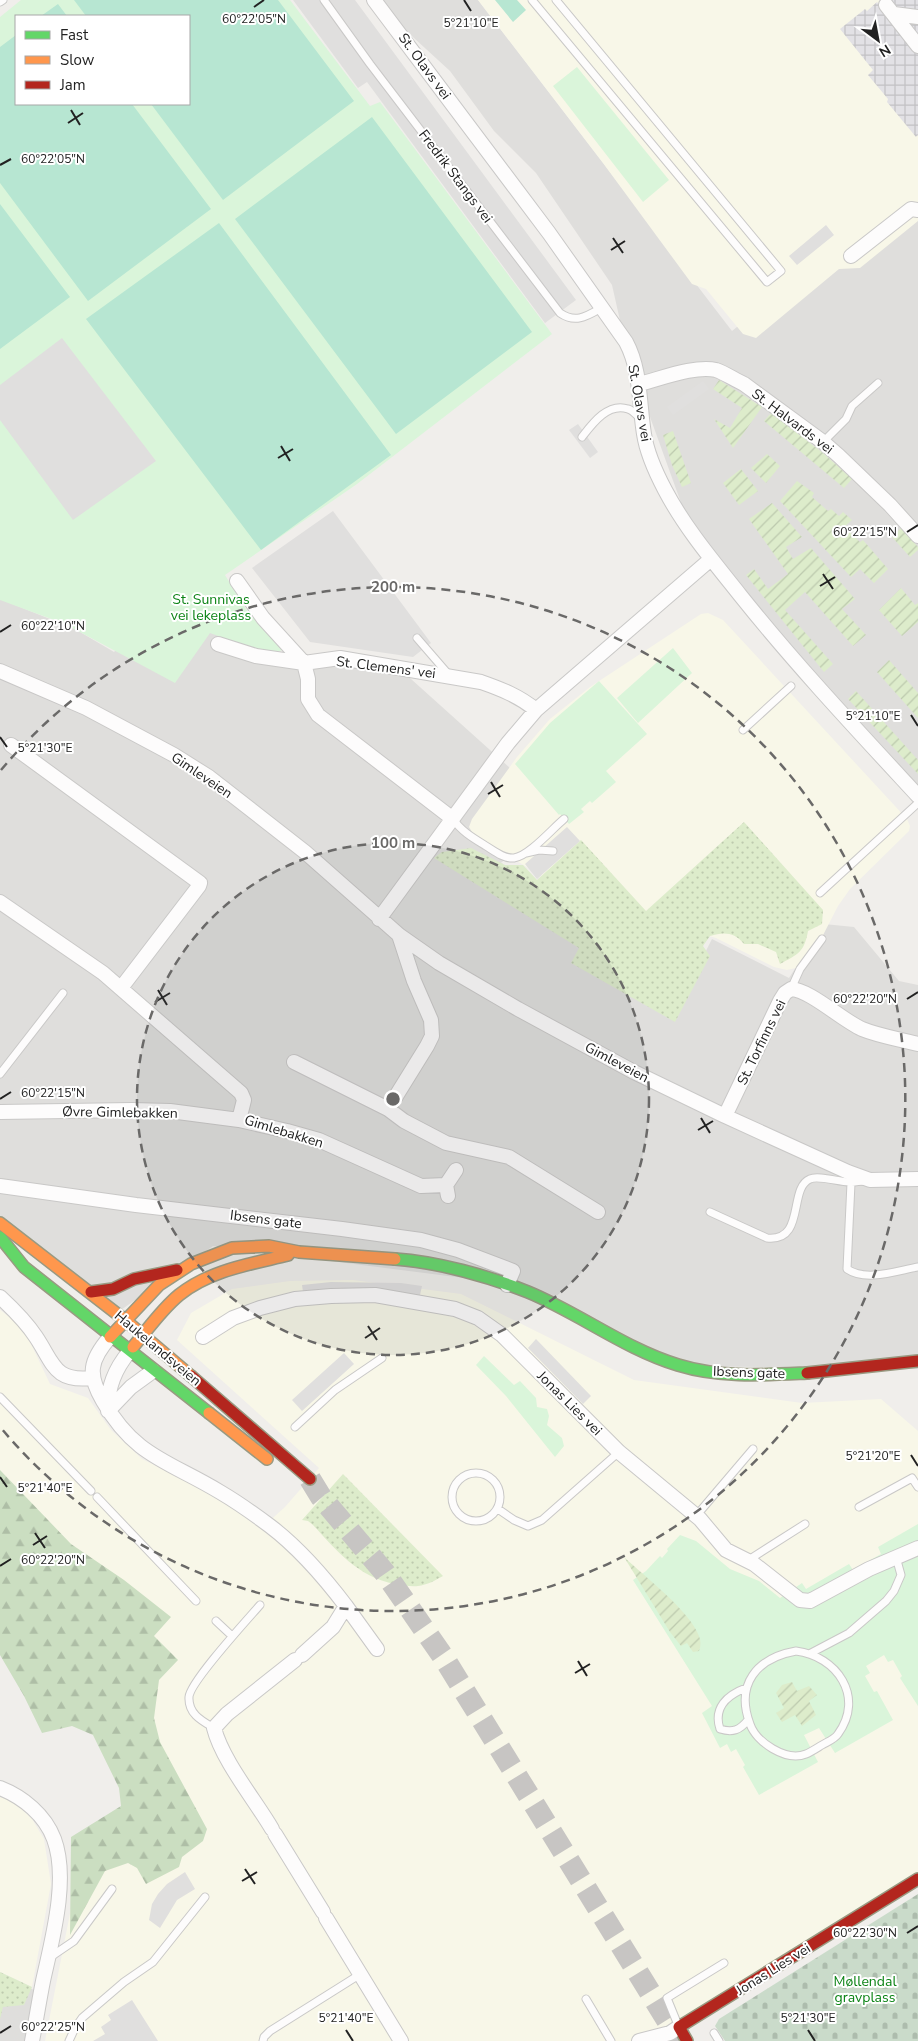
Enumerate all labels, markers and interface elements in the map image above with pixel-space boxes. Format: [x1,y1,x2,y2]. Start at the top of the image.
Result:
text: 60°22'05"N [222,11,286,27]
legend [15,15,190,105]
text: 5°21'10"E [444,15,498,31]
north arrow [853,15,903,65]
text: Fast [60,25,89,45]
street label: St. Olavs vei [394,29,455,103]
text: N [875,40,894,61]
text: Slow [60,50,95,70]
text: Jam [59,75,86,95]
street label: Fredrik Stangs vei [414,126,497,227]
text: 60°22'05"N [21,151,85,167]
street label: St. Olavs vei [623,363,656,443]
street label: St. Halvards vei [748,384,838,459]
text: 60°22'15"N [833,524,897,540]
text: 200 m [371,577,415,597]
park label: St. Sunnivas vei lekeplass [171,590,251,625]
text: 60°22'10"N [21,618,85,634]
street label: St. Clemens' vei [335,652,437,683]
text: 5°21'10"E [846,708,900,724]
text: 5°21'30"E [18,740,72,756]
street label: Gimleveien [167,748,236,803]
text: 100 m [371,833,415,853]
text: 60°22'20"N [833,991,897,1007]
street label: St. Torfinns vei [733,996,790,1088]
street label: Gimleveien [581,1038,652,1087]
text: 60°22'15"N [21,1085,85,1101]
centre of rings [384,1090,402,1108]
street label: Øvre Gimlebakken [62,1102,178,1123]
street label: Gimlebakken [242,1110,326,1153]
street label: Ibsens gate [229,1206,303,1233]
street label: Haukelandsveien [110,1306,205,1390]
street label: Ibsens gate [713,1362,785,1383]
street label: Jonas Lies vei [532,1366,606,1440]
text: 5°21'20"E [846,1448,900,1464]
text: 5°21'40"E [18,1480,72,1496]
text: 60°22'20"N [21,1552,85,1568]
text: 60°22'30"N [833,1925,897,1941]
street label: Jonas Lies vei [732,1939,814,2000]
park label: Møllendal gravplass [833,1972,897,2007]
text: 5°21'40"E [319,2010,373,2026]
text: 5°21'30"E [781,2010,835,2026]
text: 60°22'25"N [21,2019,85,2035]

